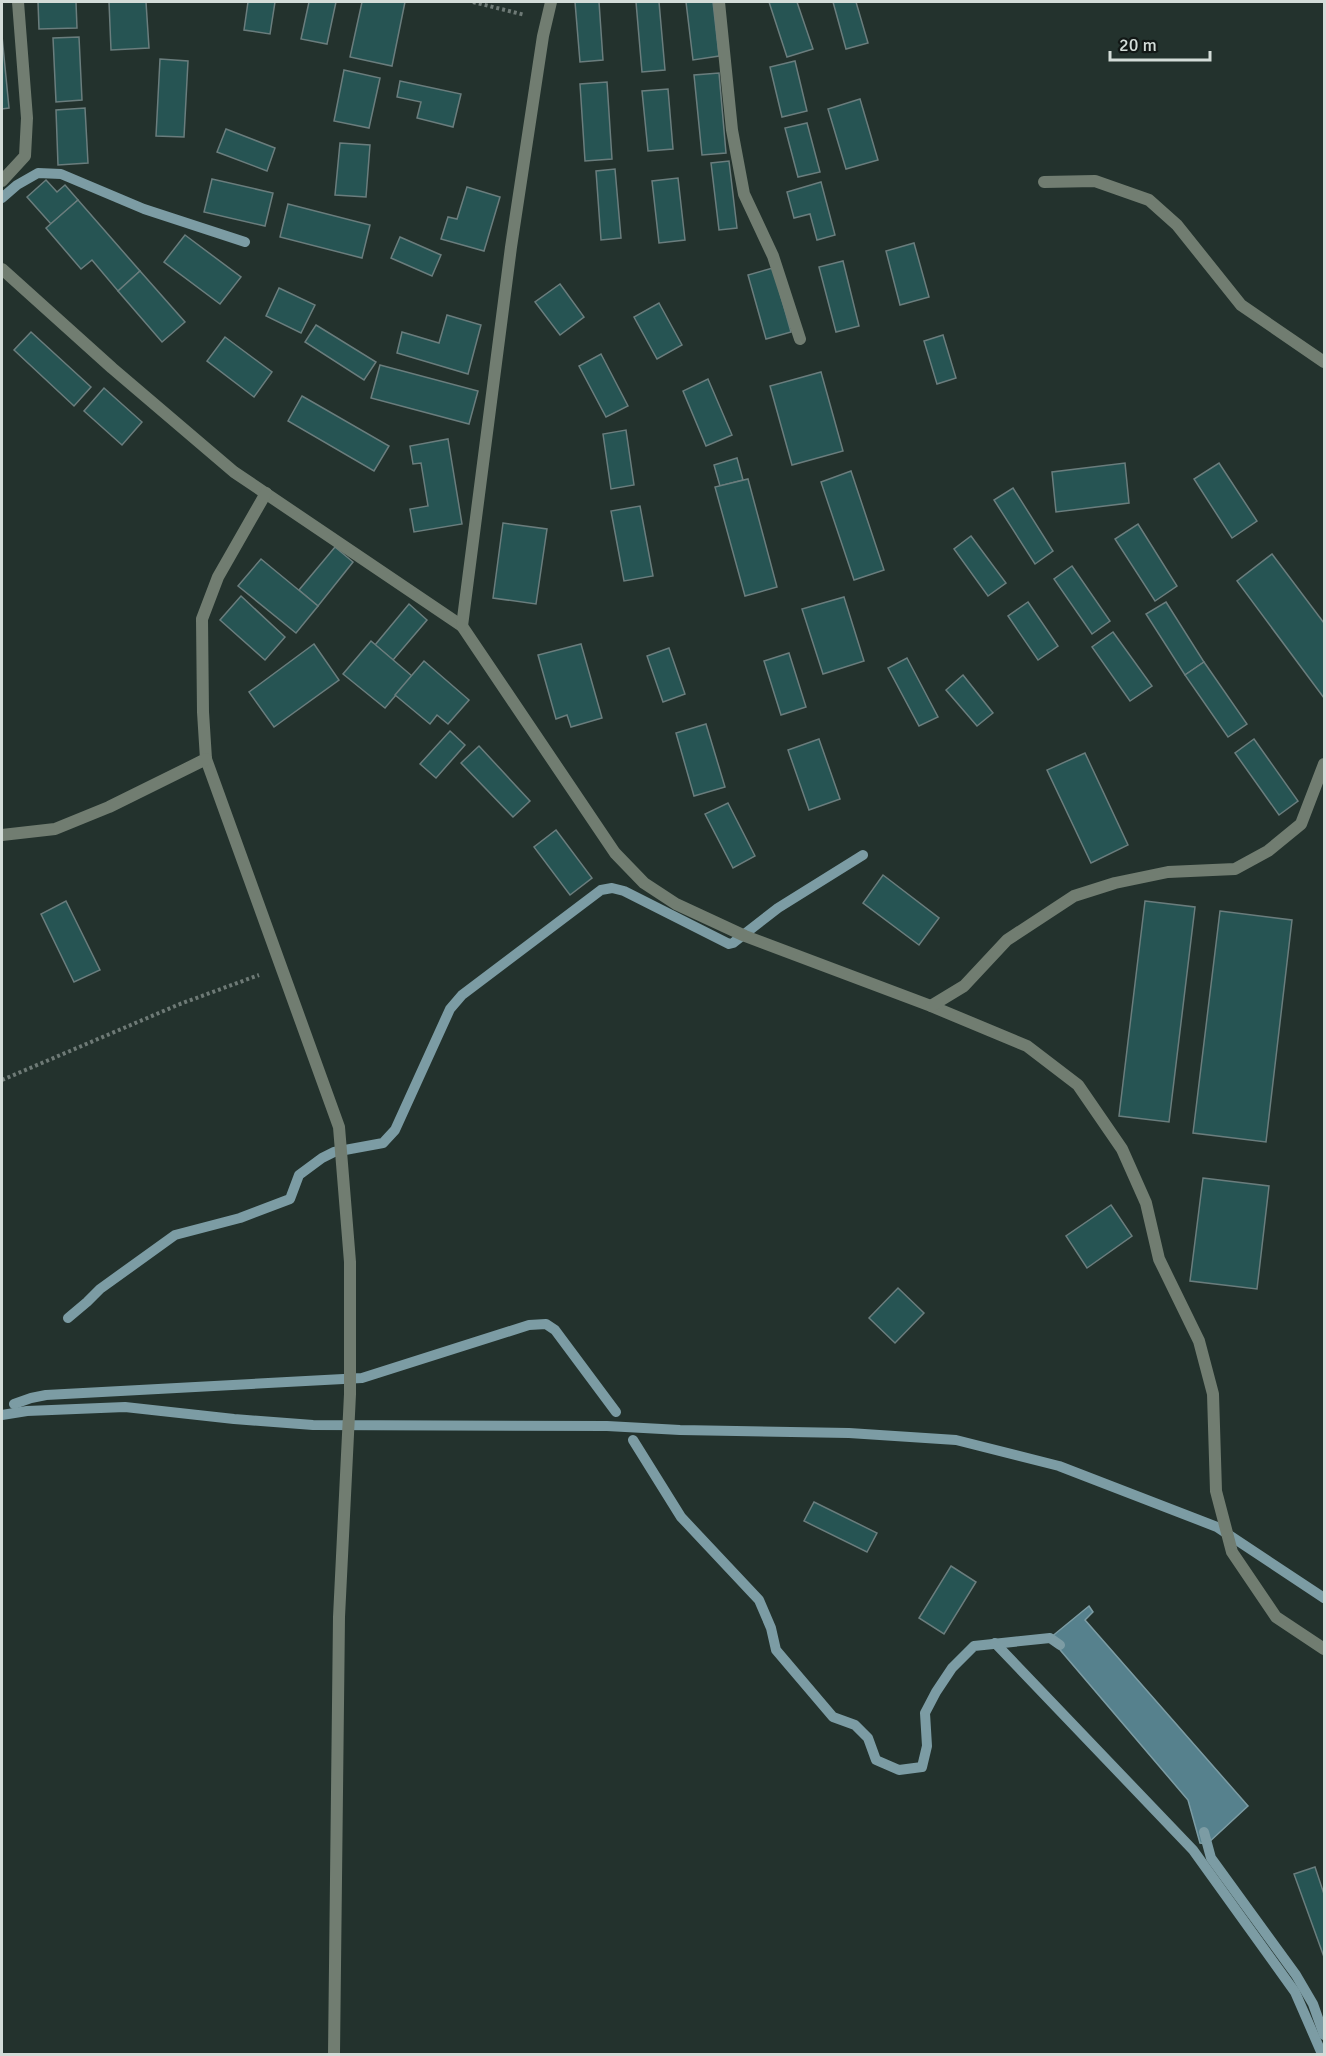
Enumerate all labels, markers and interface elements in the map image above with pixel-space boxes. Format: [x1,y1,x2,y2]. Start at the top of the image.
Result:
scale bar [1110,24,1210,62]
text: 20 m [1119,34,1157,56]

